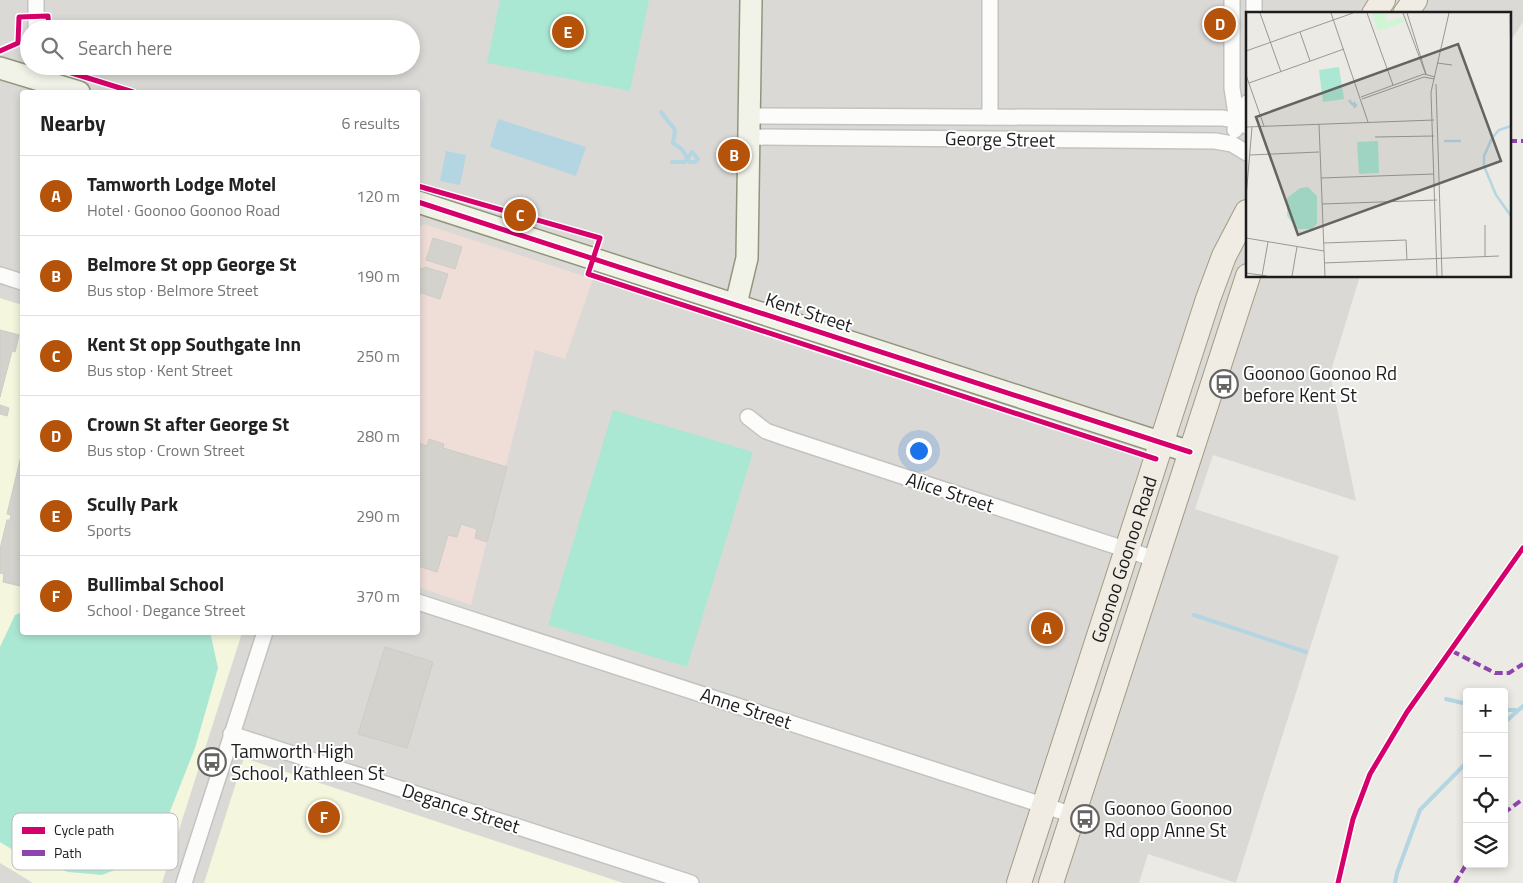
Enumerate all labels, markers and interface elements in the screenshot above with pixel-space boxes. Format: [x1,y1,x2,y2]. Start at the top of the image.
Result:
pin: D [1204,5,1236,43]
inset map [1246,12,1510,278]
pin: E [552,13,584,51]
search box [20,20,420,75]
text: Search here [78,33,172,62]
icon: search [38,34,66,62]
text: Nearby [40,107,105,139]
text: 6 results [341,111,400,135]
street label: George Street [945,123,1056,154]
pin: B [718,136,750,174]
text: Tamworth Lodge Motel [87,169,276,198]
text: A [51,184,61,208]
text: 120 m [356,184,400,208]
pin: C [504,196,536,234]
text: Hotel · Goonoo Goonoo Road [87,198,280,222]
text: Belmore St opp George St [87,249,296,278]
text: B [51,264,61,288]
text: 190 m [356,264,400,288]
text: Bus stop · Belmore Street [87,278,258,302]
street label: Kent Street [762,284,857,339]
text: Kent St opp Southgate Inn [87,329,301,358]
text: C [52,344,60,368]
text: 250 m [356,344,400,368]
text: Bus stop · Kent Street [87,358,233,382]
place label: Goonoo Goonoo Rd before Kent St [1243,358,1397,409]
bus stop icon: Goonoo Goonoo Rd before Kent St [1209,369,1239,399]
text: Crown St after George St [87,409,289,438]
text: D [51,424,61,448]
text: 280 m [356,424,400,448]
text: Bus stop · Crown Street [87,438,245,462]
your location [906,438,932,464]
street label: Alice Street [902,464,998,519]
street label: Goonoo Goonoo Road [1083,472,1164,646]
text: Scully Park [87,489,178,518]
text: E [52,504,60,528]
text: 290 m [356,504,400,528]
text: Sports [87,518,131,542]
text: Bullimbal School [87,569,224,598]
text: F [52,584,60,608]
text: 370 m [356,584,400,608]
text: School · Degance Street [87,598,245,622]
pin: A [1031,609,1063,647]
street label: Anne Street [697,679,796,736]
map controls [1463,688,1508,868]
button: + [1463,688,1508,733]
button: − [1463,733,1508,778]
place label: Tamworth High School, Kathleen St [231,736,385,787]
bus stop icon: Tamworth High School, Kathleen St [197,747,227,777]
street label: Degance Street [399,775,524,840]
button: locate [1463,778,1508,823]
place label: Goonoo Goonoo Rd opp Anne St [1104,793,1232,844]
pin: F [308,798,340,836]
bus stop icon: Goonoo Goonoo Rd opp Anne St [1070,804,1100,834]
legend [12,813,178,870]
text: Cycle path [54,819,114,840]
button: layers [1463,823,1508,868]
text: Path [54,842,82,863]

